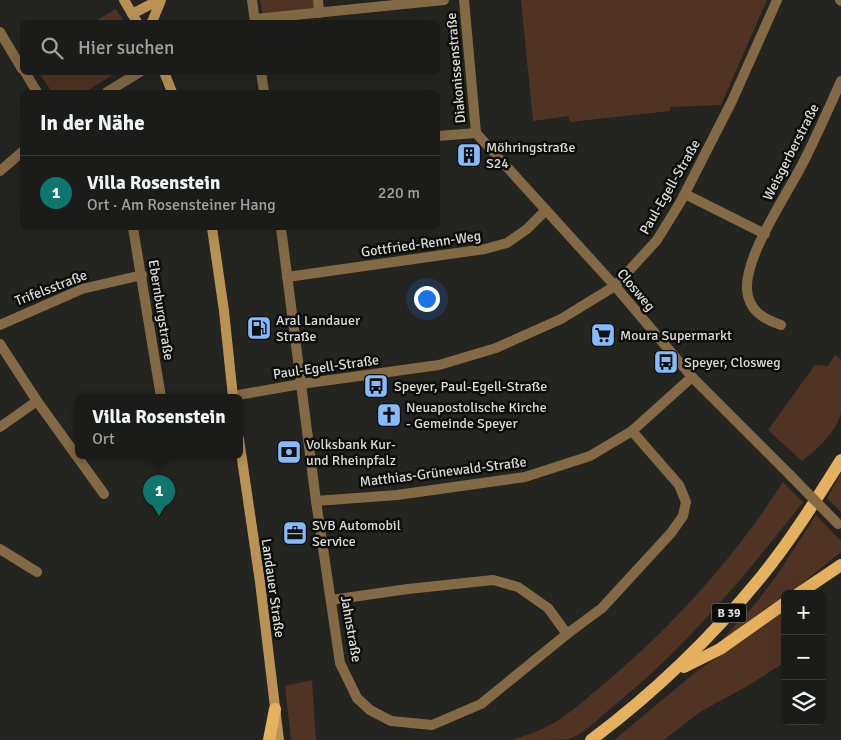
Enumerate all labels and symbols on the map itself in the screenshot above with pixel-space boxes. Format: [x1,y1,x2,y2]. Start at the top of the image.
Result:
street label: Diakonissenstraße [443,12,469,124]
street label: Weisgerberstraße [759,101,823,203]
street label: Paul-Egell-Straße [636,136,704,238]
place label: Möhringstraße S24 [486,139,575,172]
building icon: Möhringstraße S24 [456,142,482,168]
street label: Gottfried-Renn-Weg [360,227,482,261]
street label: Ebernburgstraße [145,259,177,361]
street label: Closweg [613,265,659,315]
street label: Trifelsstraße [12,266,90,310]
your location [414,286,440,312]
place label: Aral Landauer Straße [276,312,361,345]
fuel station icon: Aral Landauer Straße [246,315,272,341]
supermarket icon: Moura Supermarkt [590,322,616,348]
place label: Moura Supermarkt [620,327,732,344]
bus stop icon: Speyer, Closweg [653,349,679,375]
street label: Paul-Egell-Straße [272,351,380,383]
place label: Speyer, Closweg [684,354,781,371]
bus stop icon: Speyer, Paul-Egell-Straße [363,373,389,399]
place label: Speyer, Paul-Egell-Straße [394,378,547,395]
place label: Neuapostolische Kirche - Gemeinde Speyer [406,399,547,432]
church icon: Neuapostolische Kirche - Gemeinde Speyer [376,402,402,428]
place label: Volksbank Kur- und Rheinpfalz [306,436,396,469]
bank icon: Volksbank Kur- und Rheinpfalz [276,439,302,465]
street label: Matthias-Grünewald-Straße [359,453,527,491]
pin: 1 [143,475,175,516]
place label: SVB Automobil Service [312,517,401,550]
office icon: SVB Automobil Service [282,520,308,546]
street label: Landauer Straße [258,537,288,639]
street label: Jahnstraße [337,594,365,664]
road number: B 39 [712,604,746,622]

